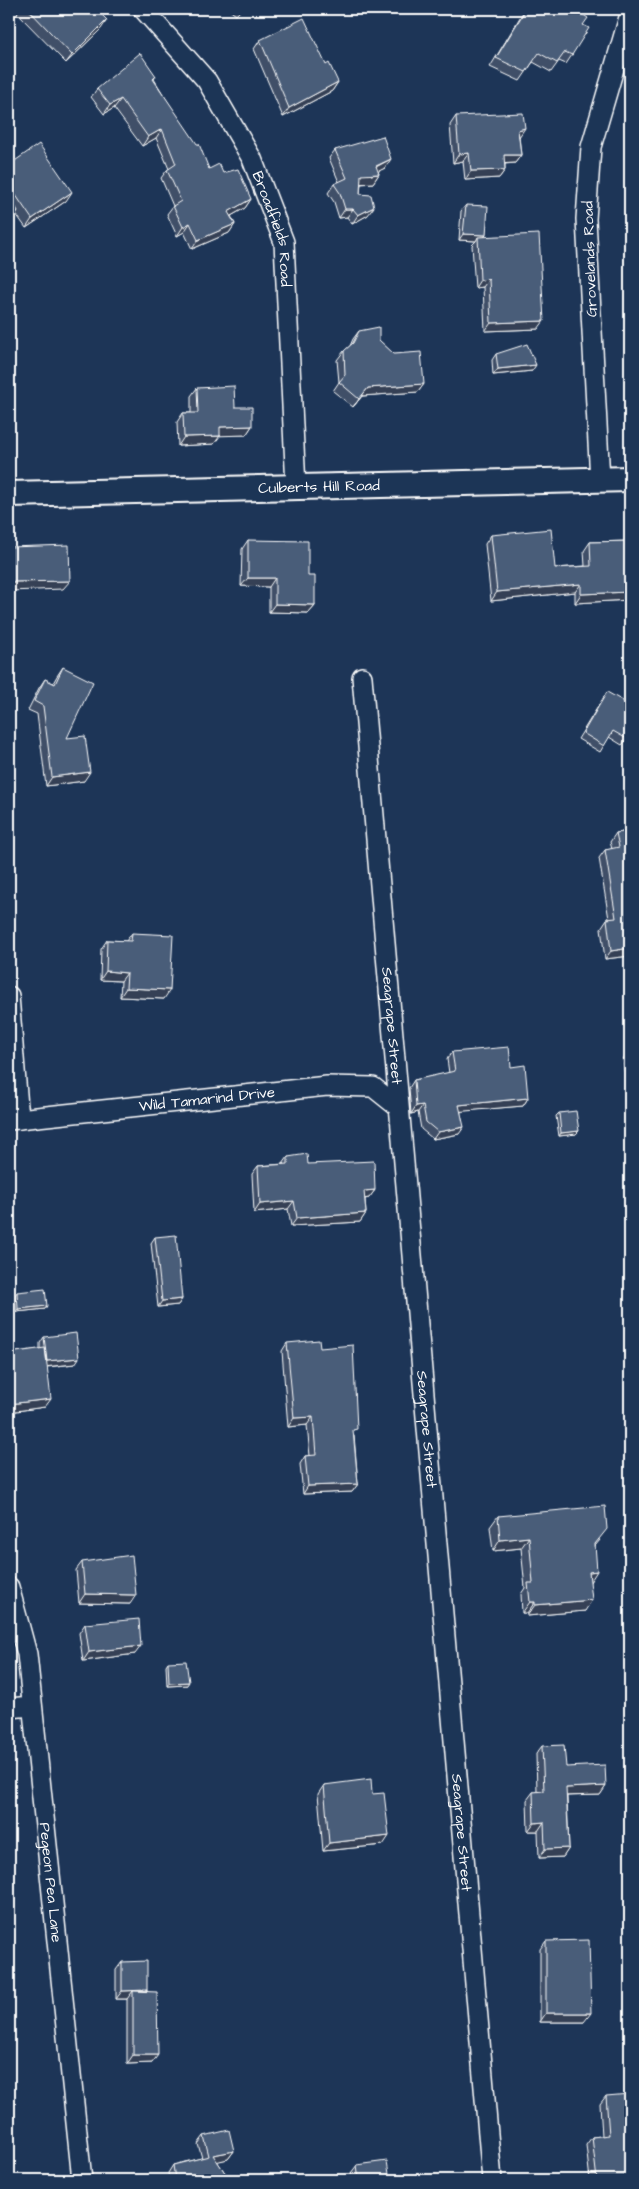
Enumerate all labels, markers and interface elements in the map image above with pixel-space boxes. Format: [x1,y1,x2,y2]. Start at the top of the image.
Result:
street label: Broadfields Road [247,168,297,287]
street label: Grovelands Road [577,200,603,317]
street label: Culberts Hill Road [258,475,380,498]
street label: Seagrape Street [377,966,408,1085]
street label: Wild Tamarind Drive [138,1081,276,1117]
street label: Seagrape Street [412,1370,443,1489]
street label: Seagrape Street [446,1773,477,1892]
street label: Pegeon Pea Lane [34,1821,68,1943]

